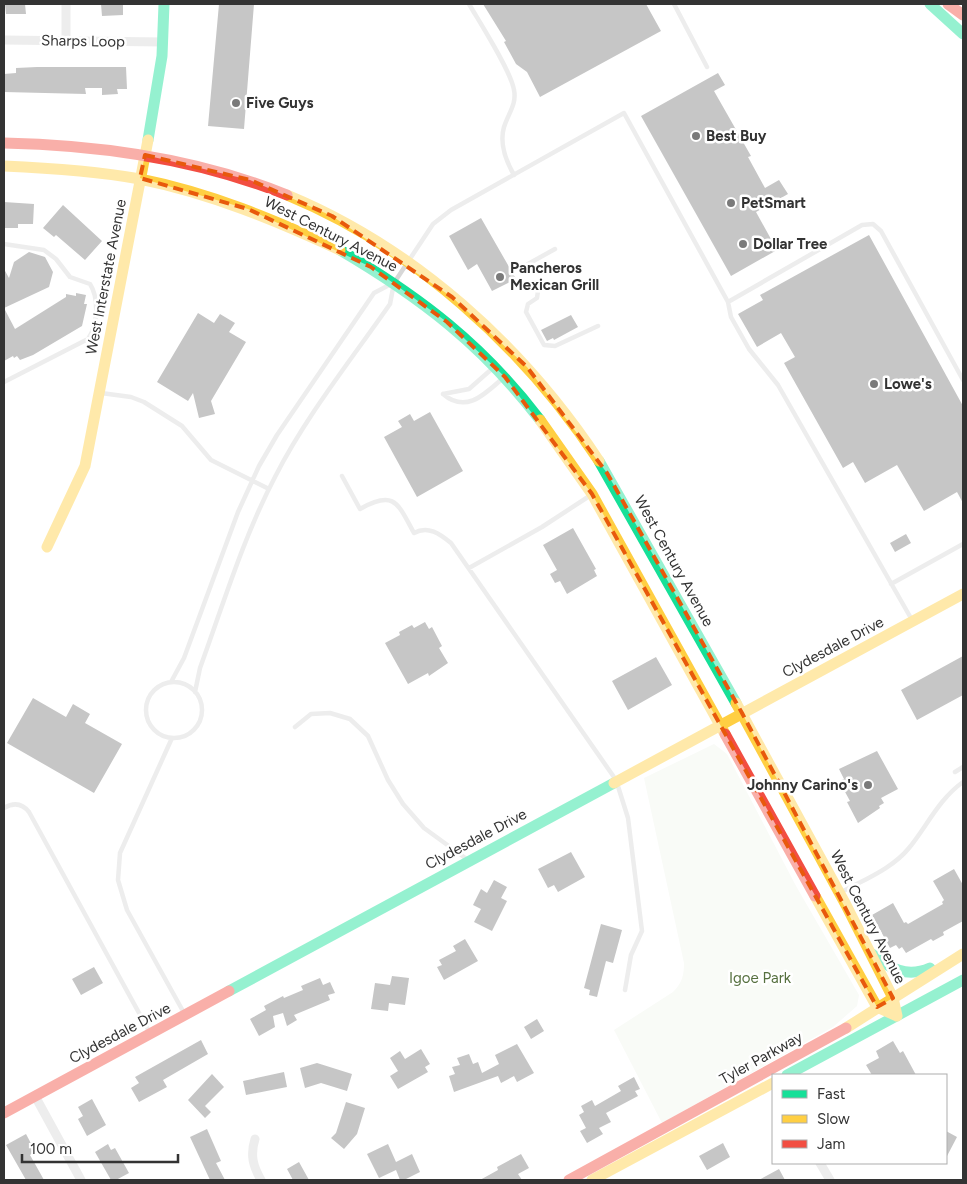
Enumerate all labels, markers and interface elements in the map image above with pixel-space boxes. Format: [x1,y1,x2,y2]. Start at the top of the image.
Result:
street label: Sharps Loop [41,31,125,51]
place label: Five Guys [246,94,314,112]
marker: Five Guys [230,97,242,109]
place label: Best Buy [706,127,767,145]
marker: Best Buy [690,130,702,142]
street label: West Century Avenue [261,193,401,275]
place label: PetSmart [741,194,806,212]
marker: PetSmart [725,197,737,209]
street label: West Interstate Avenue [82,198,130,356]
place label: Dollar Tree [753,235,828,253]
marker: Dollar Tree [737,238,749,250]
place label: Pancheros Mexican Grill [510,259,599,294]
marker: Pancheros Mexican Grill [494,271,506,283]
place label: Lowe's [884,375,932,393]
marker: Lowe's [868,378,880,390]
street label: West Century Avenue [630,492,718,630]
street label: Clydesdale Drive [779,613,887,681]
place label: Johnny Carino's [747,776,858,794]
marker: Johnny Carino's [862,779,874,791]
street label: Clydesdale Drive [422,805,530,873]
street label: West Century Avenue [827,847,909,987]
park label: Igoe Park [729,969,792,987]
street label: Clydesdale Drive [66,999,174,1067]
street label: Tyler Parkway [716,1028,806,1088]
legend [772,1074,947,1164]
text: Fast [817,1085,846,1103]
text: Slow [817,1110,850,1128]
scale bar [22,1132,179,1164]
text: Jam [817,1135,845,1153]
text: 100 m [30,1140,72,1158]

